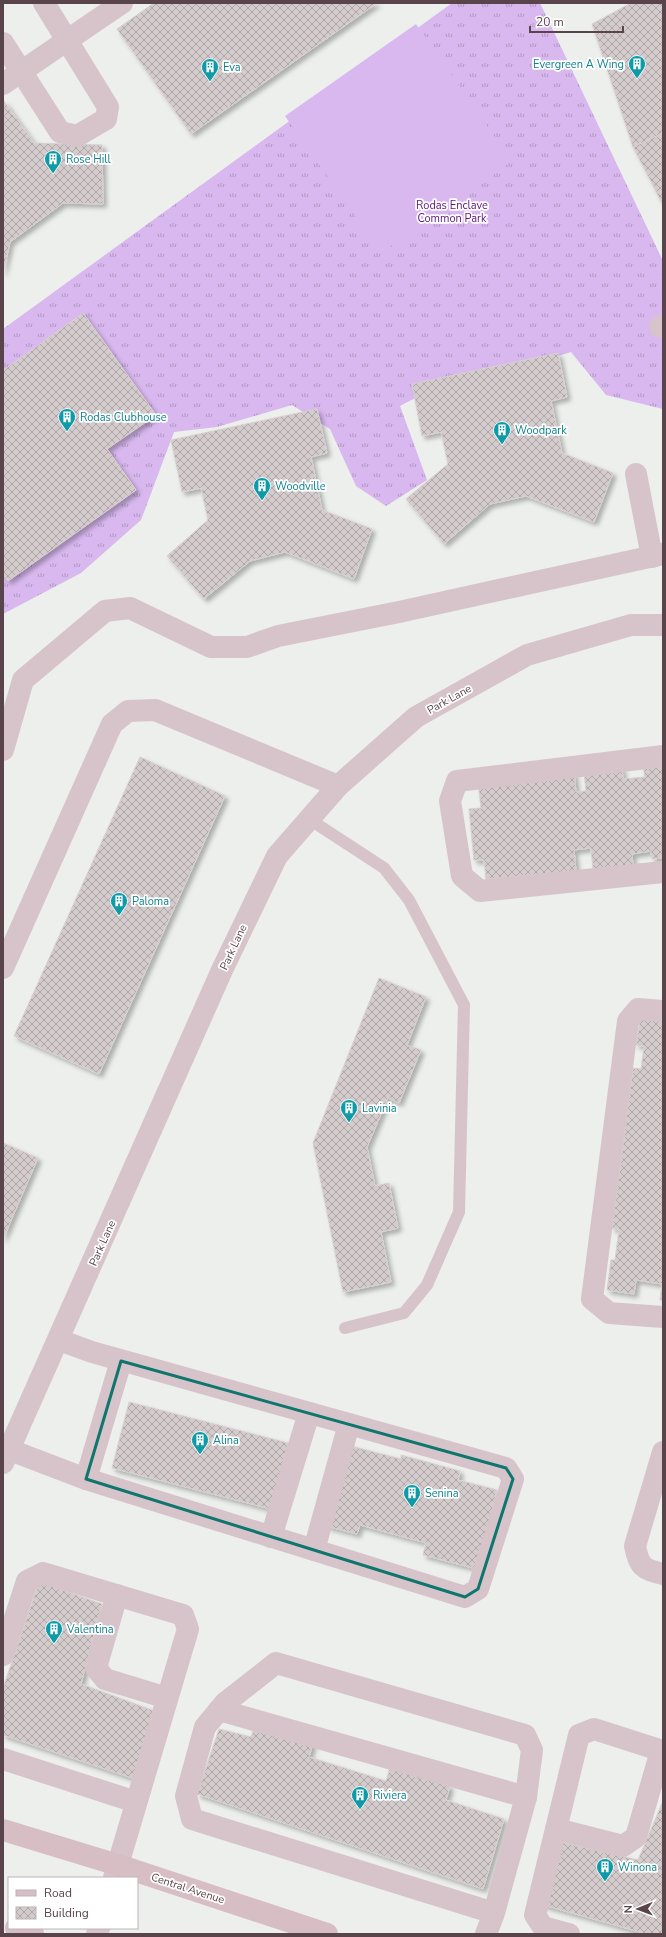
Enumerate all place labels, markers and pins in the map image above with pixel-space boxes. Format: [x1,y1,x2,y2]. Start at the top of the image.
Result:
building icon: Evergreen A Wing [627,54,647,79]
building icon: Eva [200,57,220,82]
place label: Evergreen A Wing [533,57,624,72]
place label: Eva [223,60,241,75]
building icon: Rose Hill [43,149,63,174]
place label: Rose Hill [66,152,111,167]
building icon: Rodas Clubhouse [57,407,77,432]
place label: Rodas Clubhouse [80,410,167,425]
building icon: Woodpark [492,420,512,445]
place label: Woodpark [515,423,567,438]
building icon: Woodville [252,476,272,501]
place label: Woodville [275,479,326,494]
building icon: Paloma [109,891,129,916]
place label: Paloma [132,894,169,909]
building icon: Lavinia [339,1098,359,1123]
place label: Lavinia [362,1101,397,1116]
building icon: Alina [190,1430,210,1455]
place label: Alina [213,1433,239,1448]
building icon: Senina [402,1483,422,1508]
place label: Senina [425,1486,459,1501]
building icon: Valentina [44,1619,64,1644]
place label: Valentina [66,1622,114,1637]
building icon: Riviera [350,1785,370,1810]
place label: Riviera [373,1788,407,1803]
building icon: Winona [595,1857,615,1882]
place label: Winona [618,1860,657,1875]

